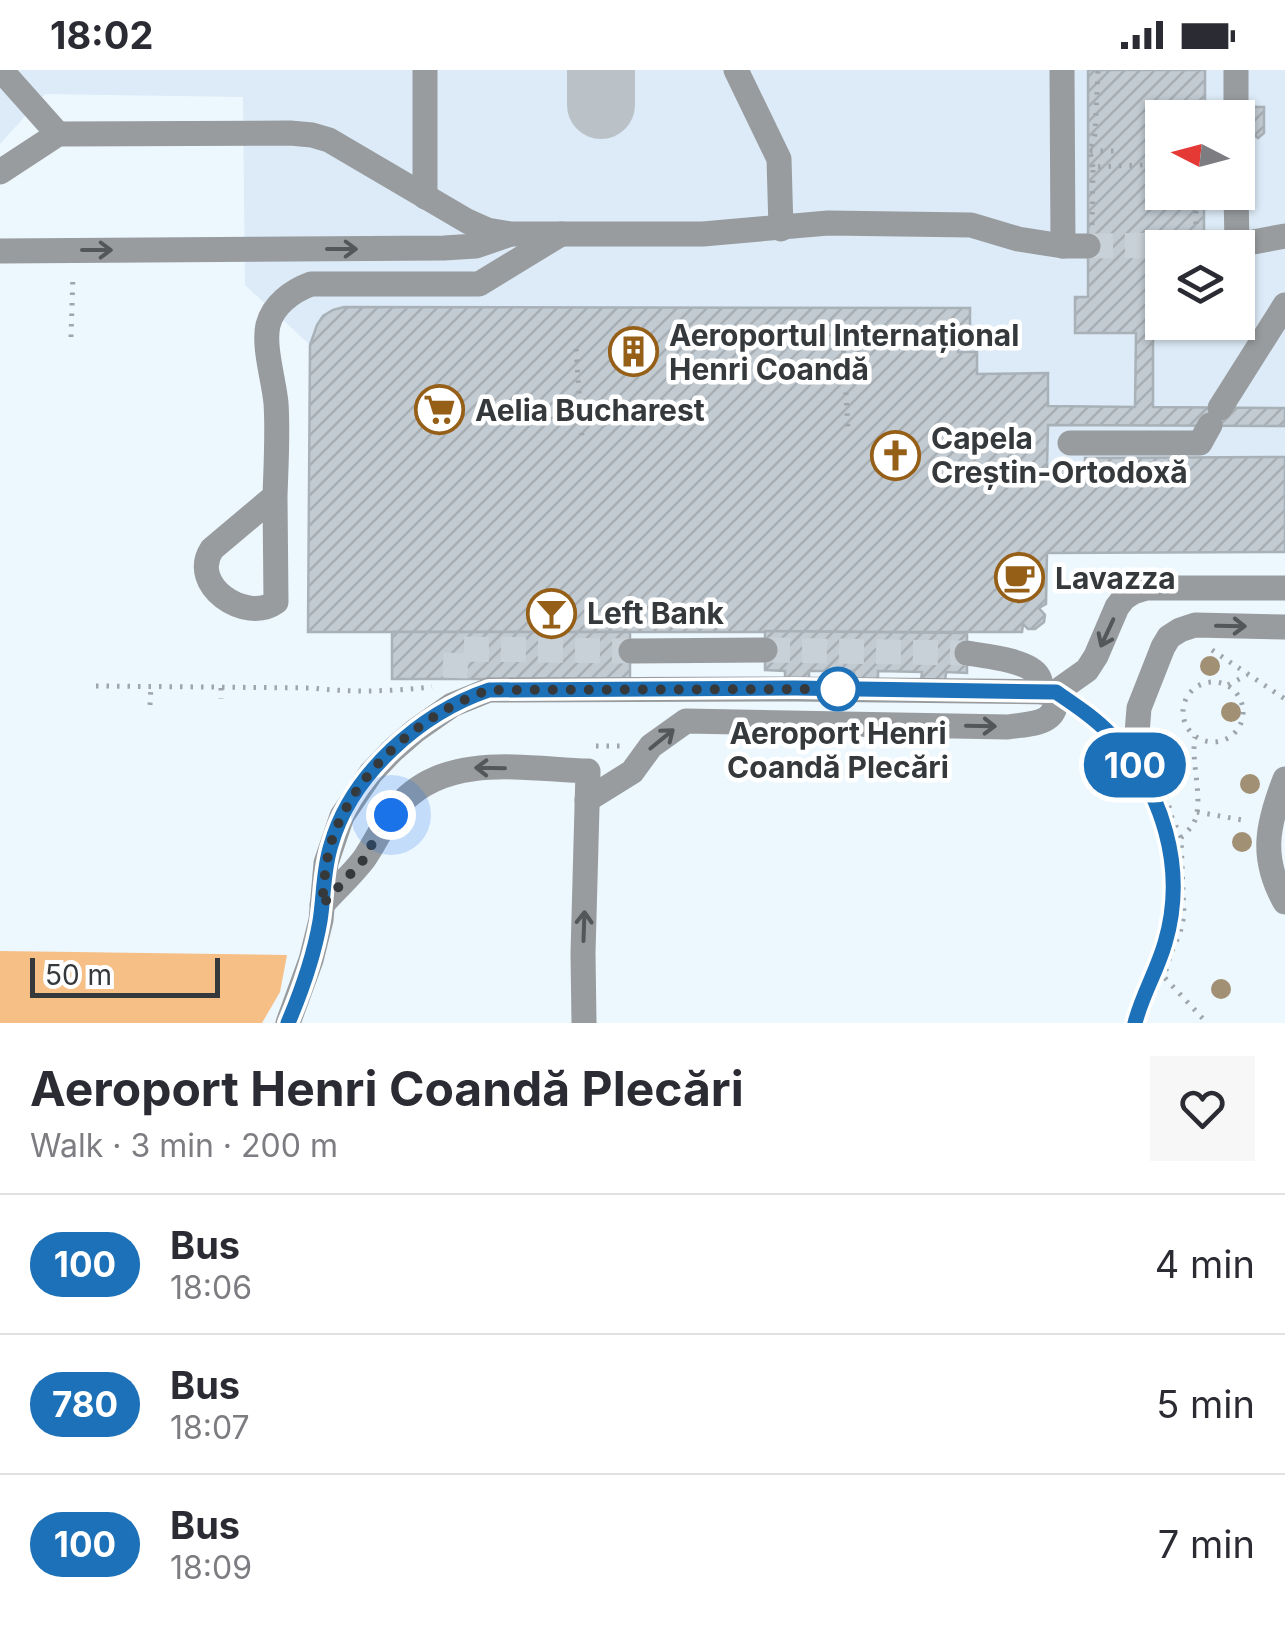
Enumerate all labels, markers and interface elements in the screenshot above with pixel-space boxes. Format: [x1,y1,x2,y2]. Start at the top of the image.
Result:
text: 18:02 [50,12,153,58]
north arrow [1145,100,1255,210]
map controls [1145,100,1255,340]
button: layers [1145,230,1255,340]
one-way arrow [80,240,113,260]
one-way arrow [326,240,358,258]
place label: Aeroportul Internațional Henri Coandă [669,317,1019,387]
building icon: Aeroportul Internațional Henri Coandă [608,326,660,378]
supermarket icon: Aelia Bucharest [414,384,466,436]
place label: Aelia Bucharest [475,392,705,428]
place label: Capela Creștin-Ortodoxă [931,420,1188,490]
church icon: Capela Creștin-Ortodoxă [870,429,922,481]
cafe icon: Lavazza [994,552,1046,604]
place label: Lavazza [1055,560,1176,596]
bar icon: Left Bank [526,587,578,639]
place label: Left Bank [587,595,725,631]
one-way arrow [1097,617,1115,648]
one-way arrow [1215,617,1247,636]
marker: Aeroport Henri Coandă Plecări [817,668,859,710]
place label: Aeroport Henri Coandă Plecări [727,715,949,785]
one-way arrow [964,717,996,736]
one-way arrow [648,728,674,750]
line badge: 100 [1078,732,1192,798]
text: 100 [1104,744,1166,786]
one-way arrow [475,758,508,778]
your location [366,790,416,840]
one-way arrow [575,910,594,942]
scale bar [30,953,220,998]
text: 50 m [45,958,112,992]
button: heart [1150,1056,1255,1161]
text: Aeroport Henri Coandă Plecări [30,1059,744,1118]
text: Walk · 3 min · 200 m [30,1126,338,1165]
text: Bus [170,1222,240,1268]
text: 4 min [1155,1241,1255,1287]
text: 100 [54,1243,116,1285]
text: 18:06 [170,1268,252,1307]
text: Bus [170,1362,240,1408]
text: 5 min [1156,1381,1255,1427]
text: 780 [52,1383,118,1425]
text: 18:07 [170,1408,250,1447]
text: Bus [170,1502,240,1548]
text: 7 min [1158,1521,1255,1567]
text: 100 [54,1523,116,1565]
text: 18:09 [170,1548,252,1587]

